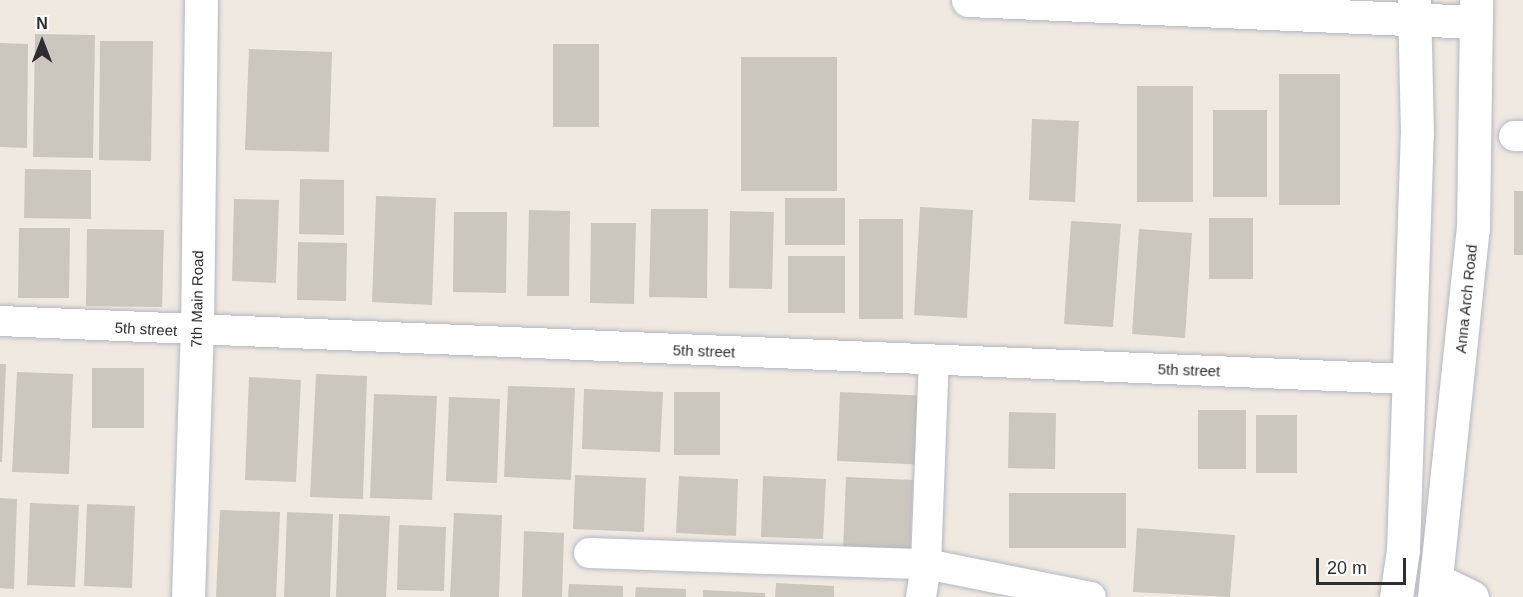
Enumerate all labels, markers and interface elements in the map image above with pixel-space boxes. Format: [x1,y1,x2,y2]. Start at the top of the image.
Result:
north arrow [12,12,72,72]
text: N [36,15,48,32]
street label: Anna Arch Road [1451,243,1481,355]
street label: 7th Main Road [187,250,207,348]
street label: 5th street [114,318,178,340]
street label: 5th street [672,341,736,361]
street label: 5th street [1157,360,1221,380]
scale bar [1319,546,1409,584]
text: 20 m [1327,558,1367,578]

